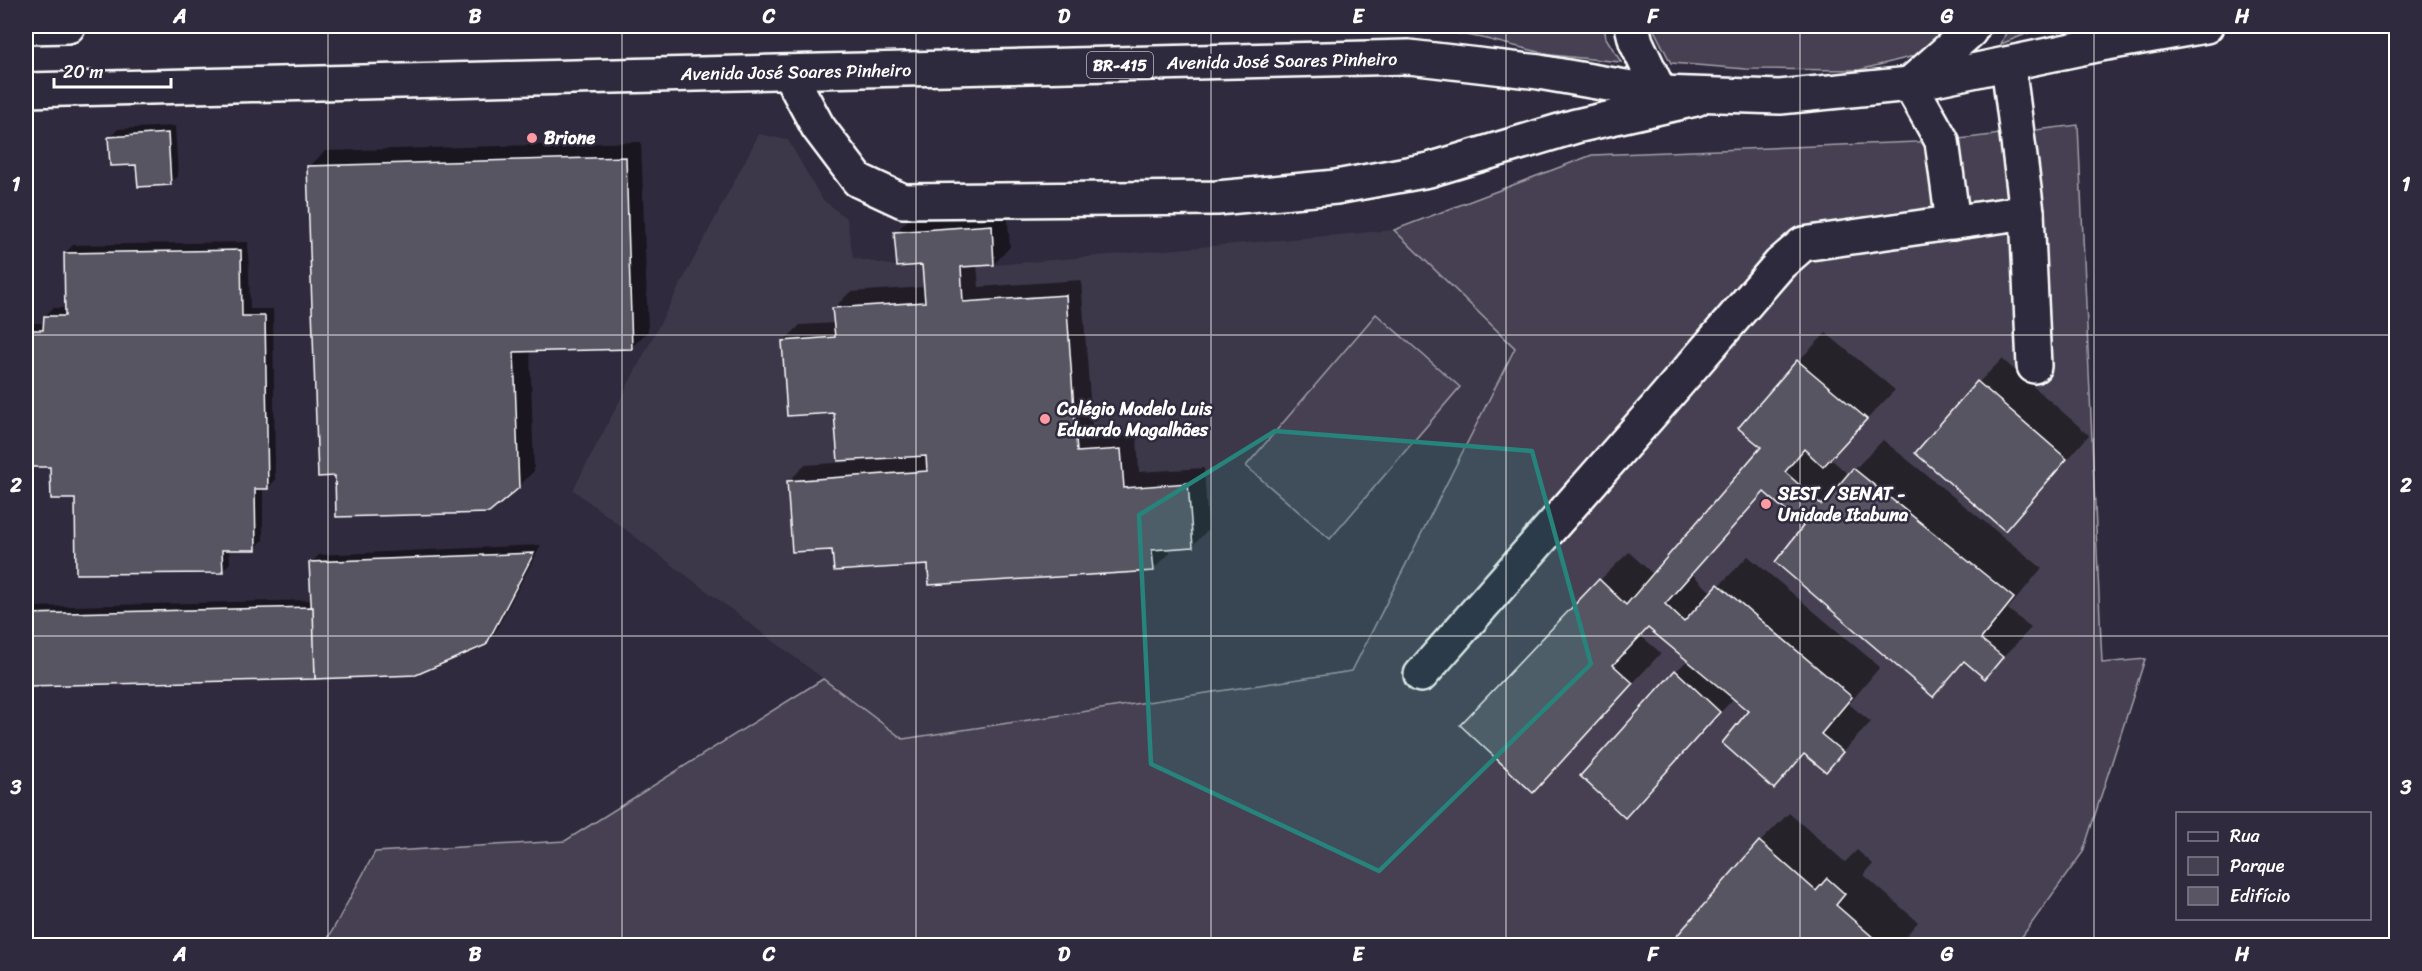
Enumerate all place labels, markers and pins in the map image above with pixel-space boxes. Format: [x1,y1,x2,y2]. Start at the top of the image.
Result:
place label: Brione [544,122,596,154]
marker: Brione [525,131,539,145]
place label: Colégio Modelo Luis Eduardo Magalhães [1056,393,1213,446]
marker: Colégio Modelo Luis Eduardo Magalhães [1038,412,1052,426]
place label: SEST / SENAT - Unidade Itabuna [1777,478,1909,531]
marker: SEST / SENAT - Unidade Itabuna [1759,497,1773,511]

